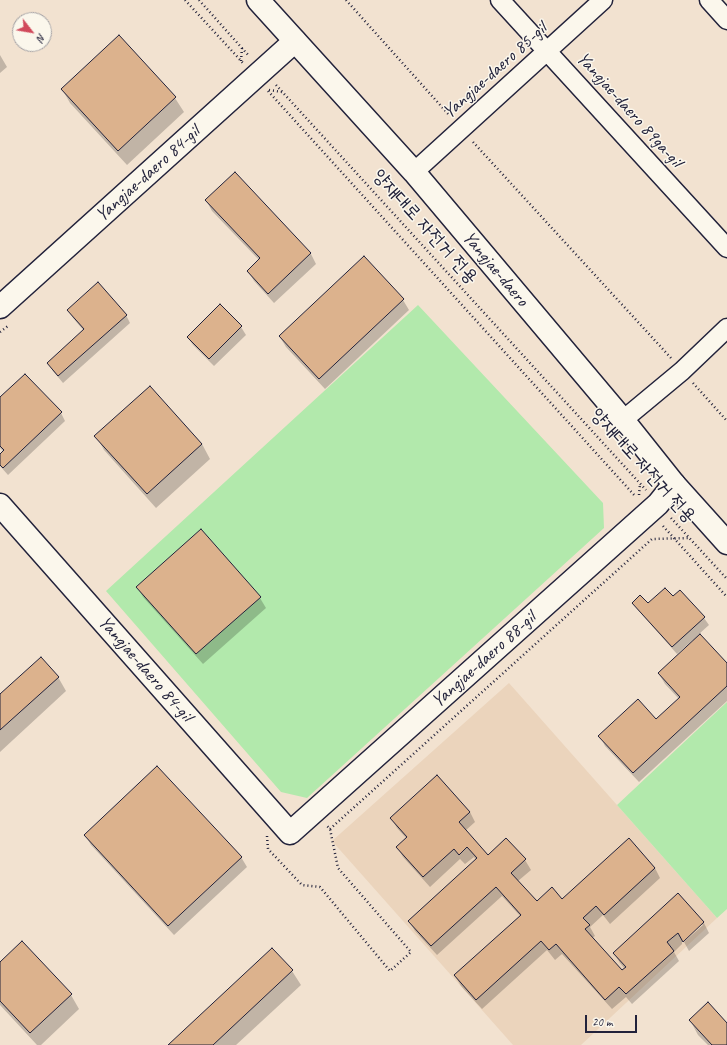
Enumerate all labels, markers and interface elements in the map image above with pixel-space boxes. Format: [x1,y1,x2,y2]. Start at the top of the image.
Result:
north arrow [12,12,52,52]
street label: Yangjae-daero 85-gil [438,18,552,124]
text: N [34,31,49,44]
street label: Yangjae-daero 89ga-gil [571,47,687,173]
street label: Yangjae-daero 84-gil [91,121,205,227]
street label: 양재대로 자전거 전용 [367,165,483,289]
street label: Yangjae-daero [457,227,533,311]
street label: 양재대로 자전거 전용 [585,404,701,528]
street label: Yangjae-daero 88-gil [427,607,541,713]
street label: Yangjae-daero 84-gil [93,611,197,727]
scale bar [587,1007,639,1033]
text: 20 m [592,1014,612,1030]

